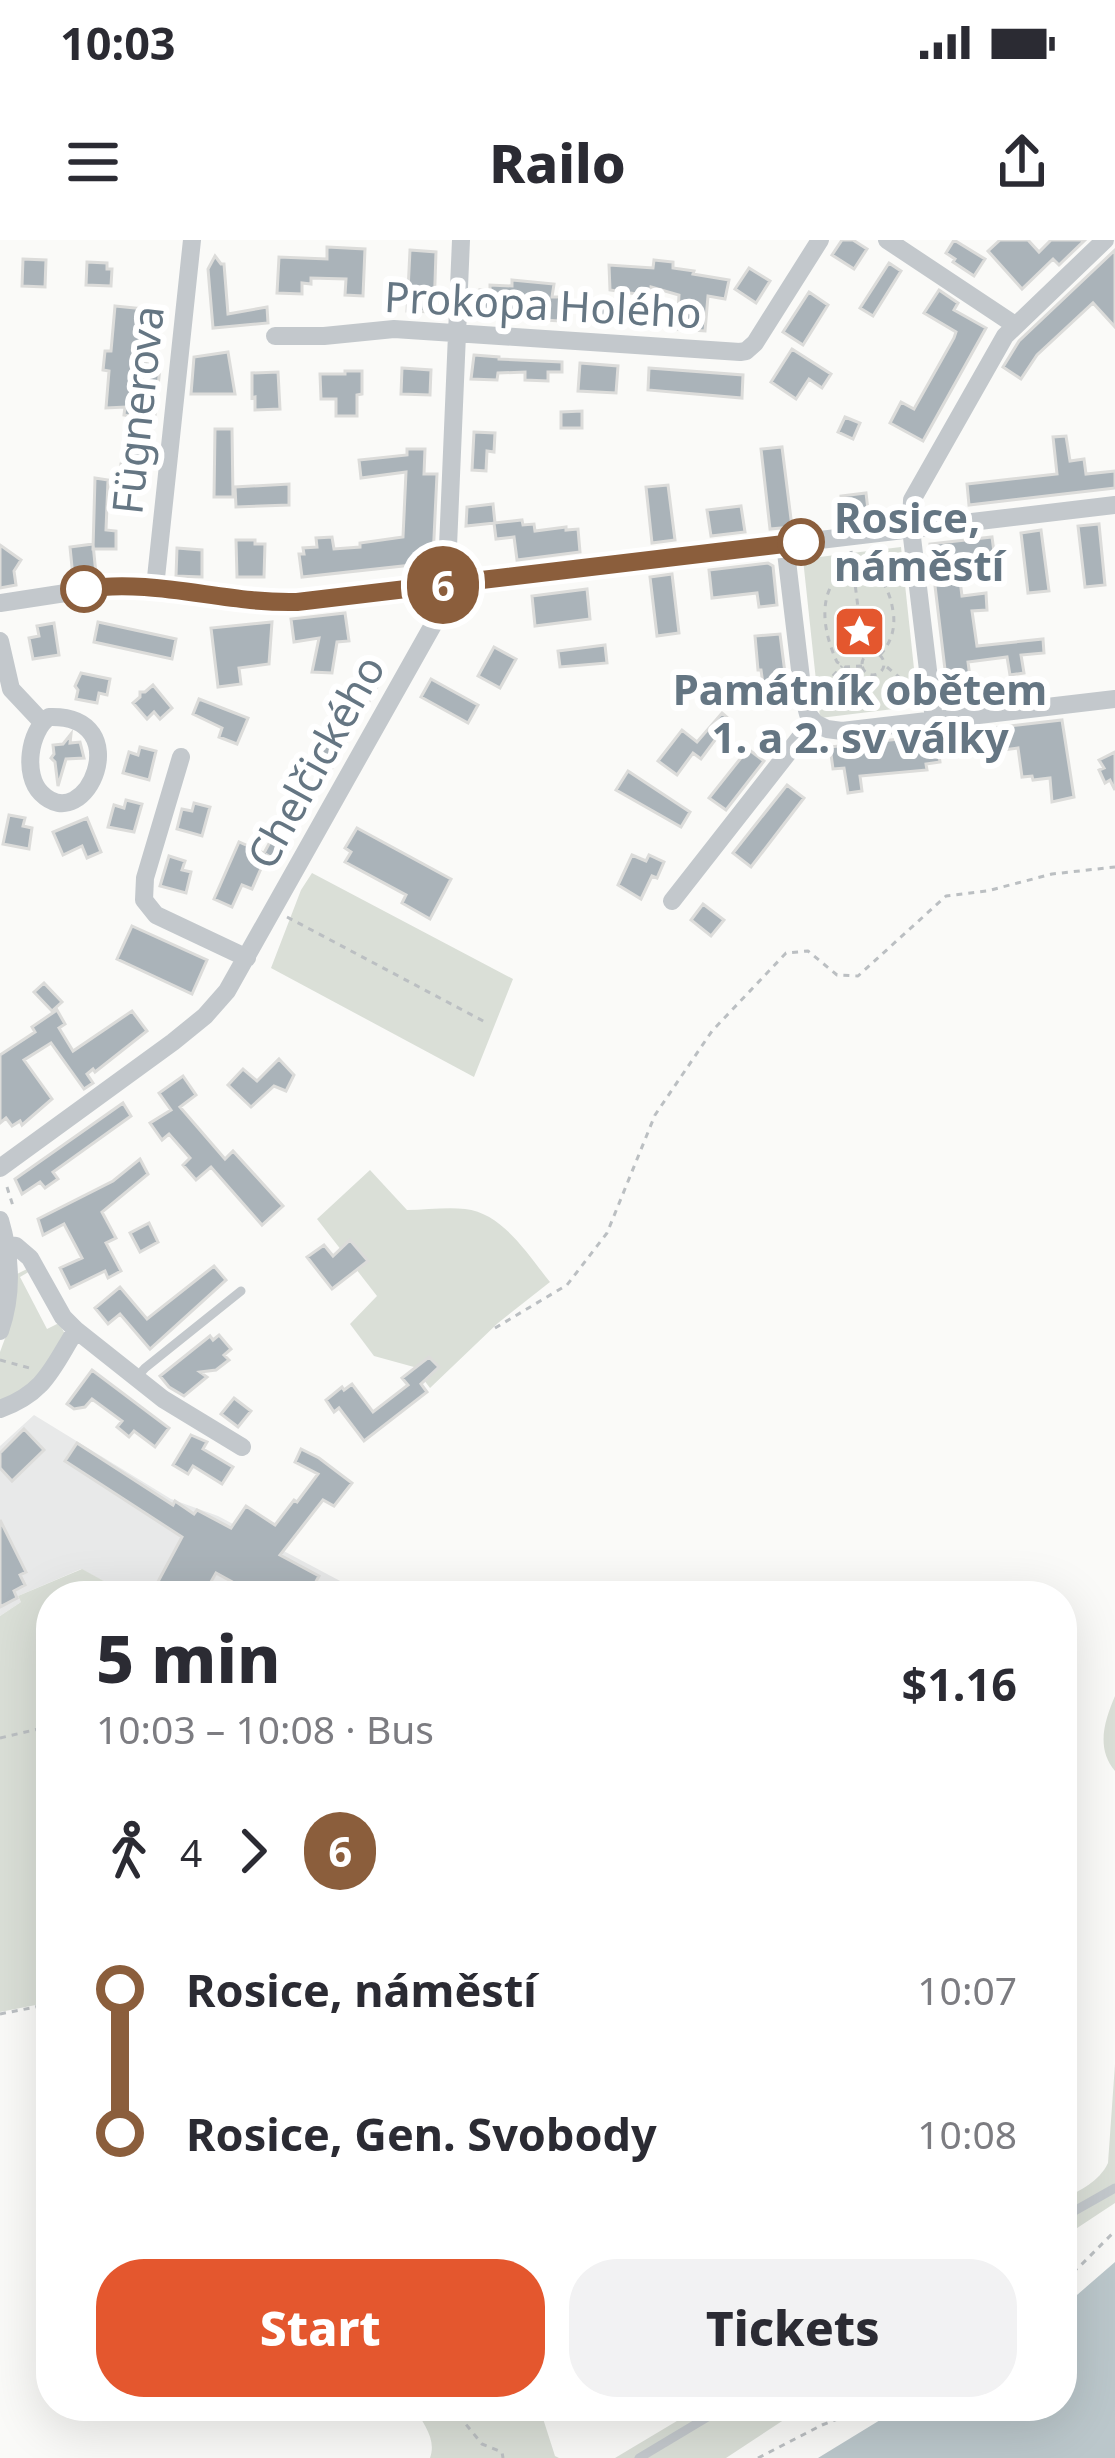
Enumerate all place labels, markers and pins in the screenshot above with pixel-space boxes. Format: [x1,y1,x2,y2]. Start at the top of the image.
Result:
place label: Rosice, náměstí [834,488,1007,593]
marker: Rosice, náměstí [779,520,823,564]
unlabelled marker [62,567,106,611]
place icon: Památník obětem 1. a 2. sv války [832,603,888,659]
place label: Památník obětem 1. a 2. sv války [673,660,1047,765]

